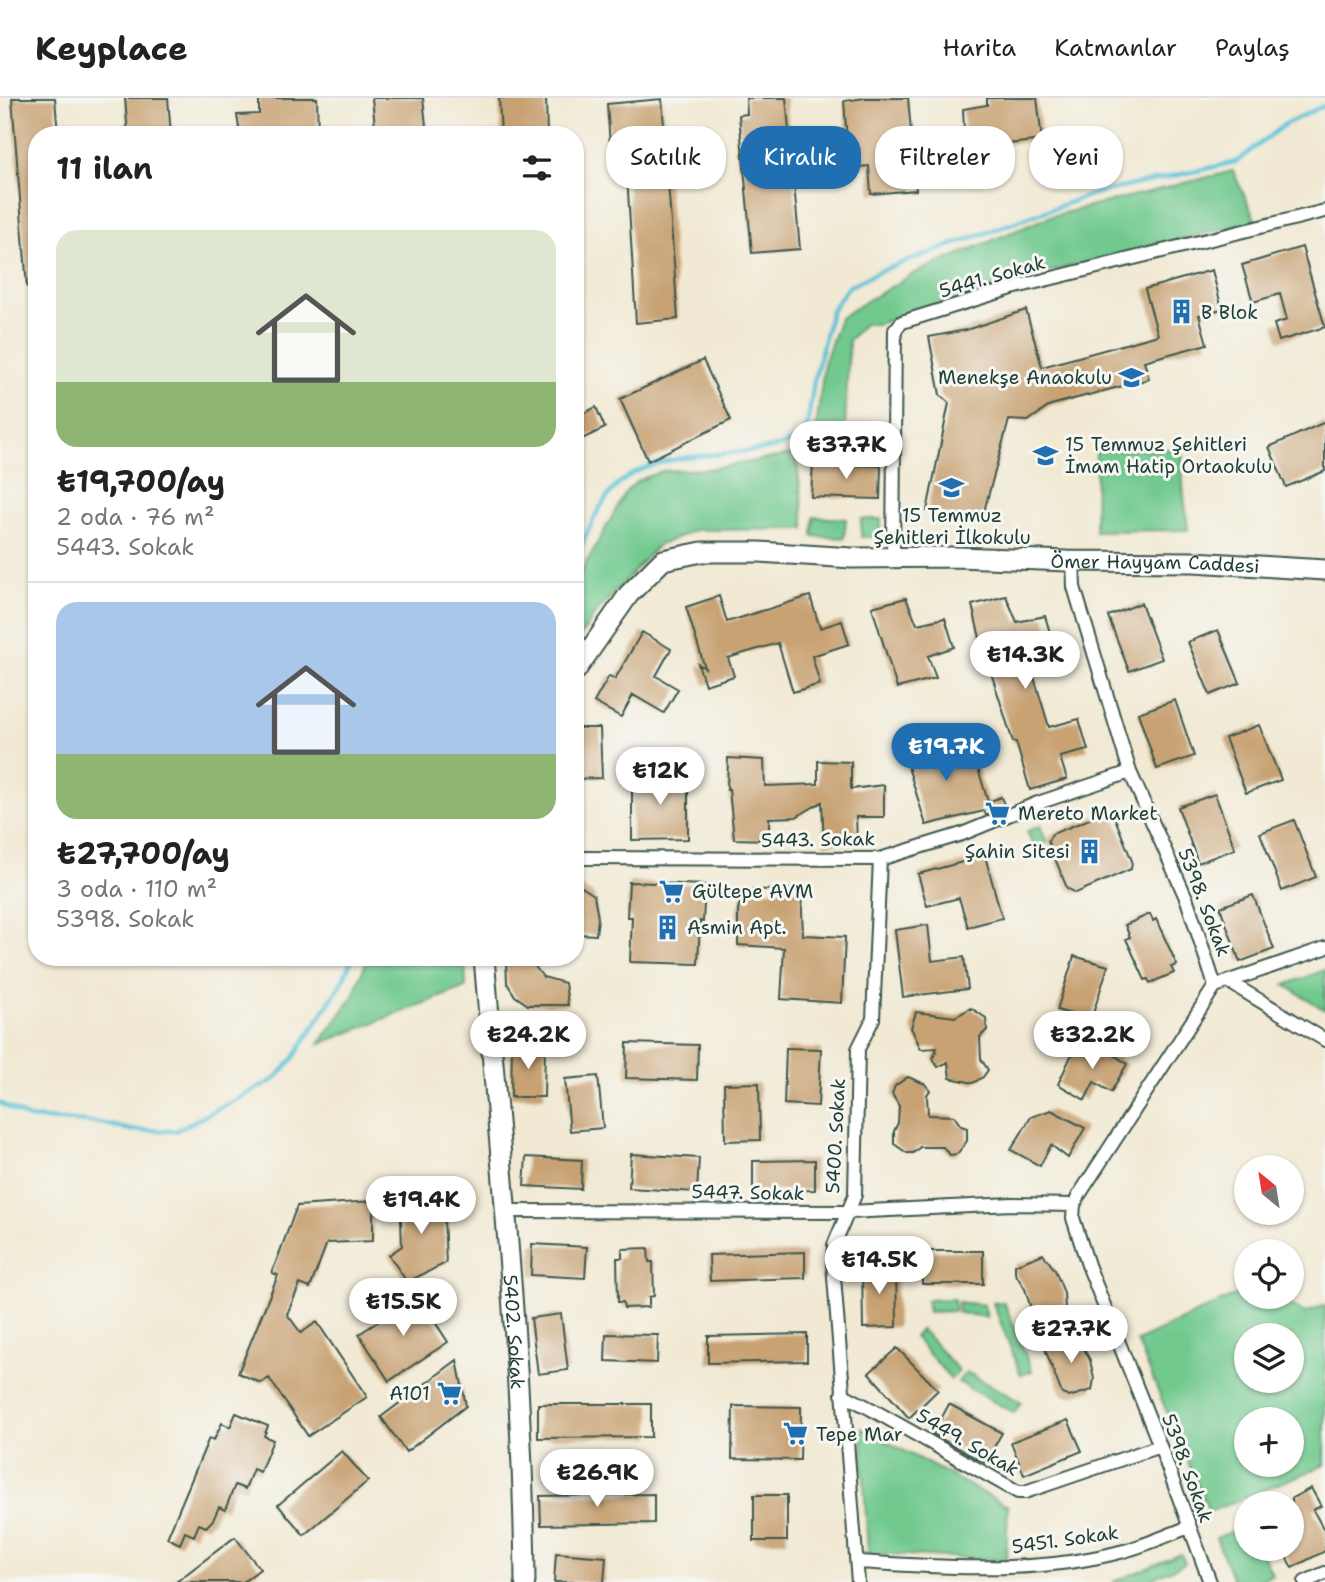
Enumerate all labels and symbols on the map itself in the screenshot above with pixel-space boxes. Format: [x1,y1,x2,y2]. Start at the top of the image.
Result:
street label: 5441. Sokak [936,249,1048,304]
building icon: B Blok [1167,298,1195,326]
place label: B Blok [1201,300,1258,325]
school or university icon: Menekşe Anaokulu [1118,363,1146,391]
place label: Menekşe Anaokulu [938,365,1112,390]
pin: ₺37.7K [789,422,903,481]
place label: 15 Temmuz Şehitleri İmam Hatip Ortaokulu [1065,432,1272,479]
school or university icon: 15 Temmuz Şehitleri İmam Hatip Ortaokulu [1031,441,1059,469]
school or university icon: 15 Temmuz Şehitleri İlkokulu [938,473,966,501]
place label: 15 Temmuz Şehitleri İlkokulu [873,503,1031,550]
street label: Ömer Hayyam Caddesi [1050,548,1260,579]
pin: ₺14.3K [968,632,1082,691]
pin: ₺19.7K [889,724,1003,783]
pin: ₺12K [619,748,701,807]
supermarket icon: Mereto Market [984,799,1012,827]
place label: Mereto Market [1018,801,1158,826]
street label: 5443. Sokak [761,826,876,853]
building icon: Şahin Sitesi [1076,837,1104,865]
place label: Şahin Sitesi [965,839,1070,864]
street label: 5398. Sokak [1172,844,1237,960]
supermarket icon: Gültepe AVM [658,877,686,905]
place label: Gültepe AVM [692,879,813,904]
building icon: Asmin Apt. [653,913,681,941]
place label: Asmin Apt. [687,915,786,940]
pin: ₺24.2K [471,1012,585,1071]
pin: ₺32.2K [1035,1012,1149,1071]
street label: 5400. Sokak [820,1078,851,1194]
north arrow [1234,1155,1304,1225]
pin: ₺19.4K [364,1176,478,1236]
street label: 5447. Sokak [691,1179,805,1206]
pin: ₺14.5K [822,1236,936,1296]
street label: 5402. Sokak [498,1273,530,1390]
pin: ₺15.5K [346,1278,460,1338]
pin: ₺27.7K [1014,1306,1128,1365]
supermarket icon: A101 [436,1379,464,1407]
place label: A101 [389,1381,430,1406]
street label: 5449. Sokak [912,1403,1024,1482]
street label: 5398. Sokak [1156,1410,1219,1526]
supermarket icon: Tepe Mar [782,1420,810,1448]
place label: Tepe Mar [816,1422,903,1447]
pin: ₺26.9K [540,1450,654,1509]
street label: 5451. Sokak [1010,1520,1120,1559]

